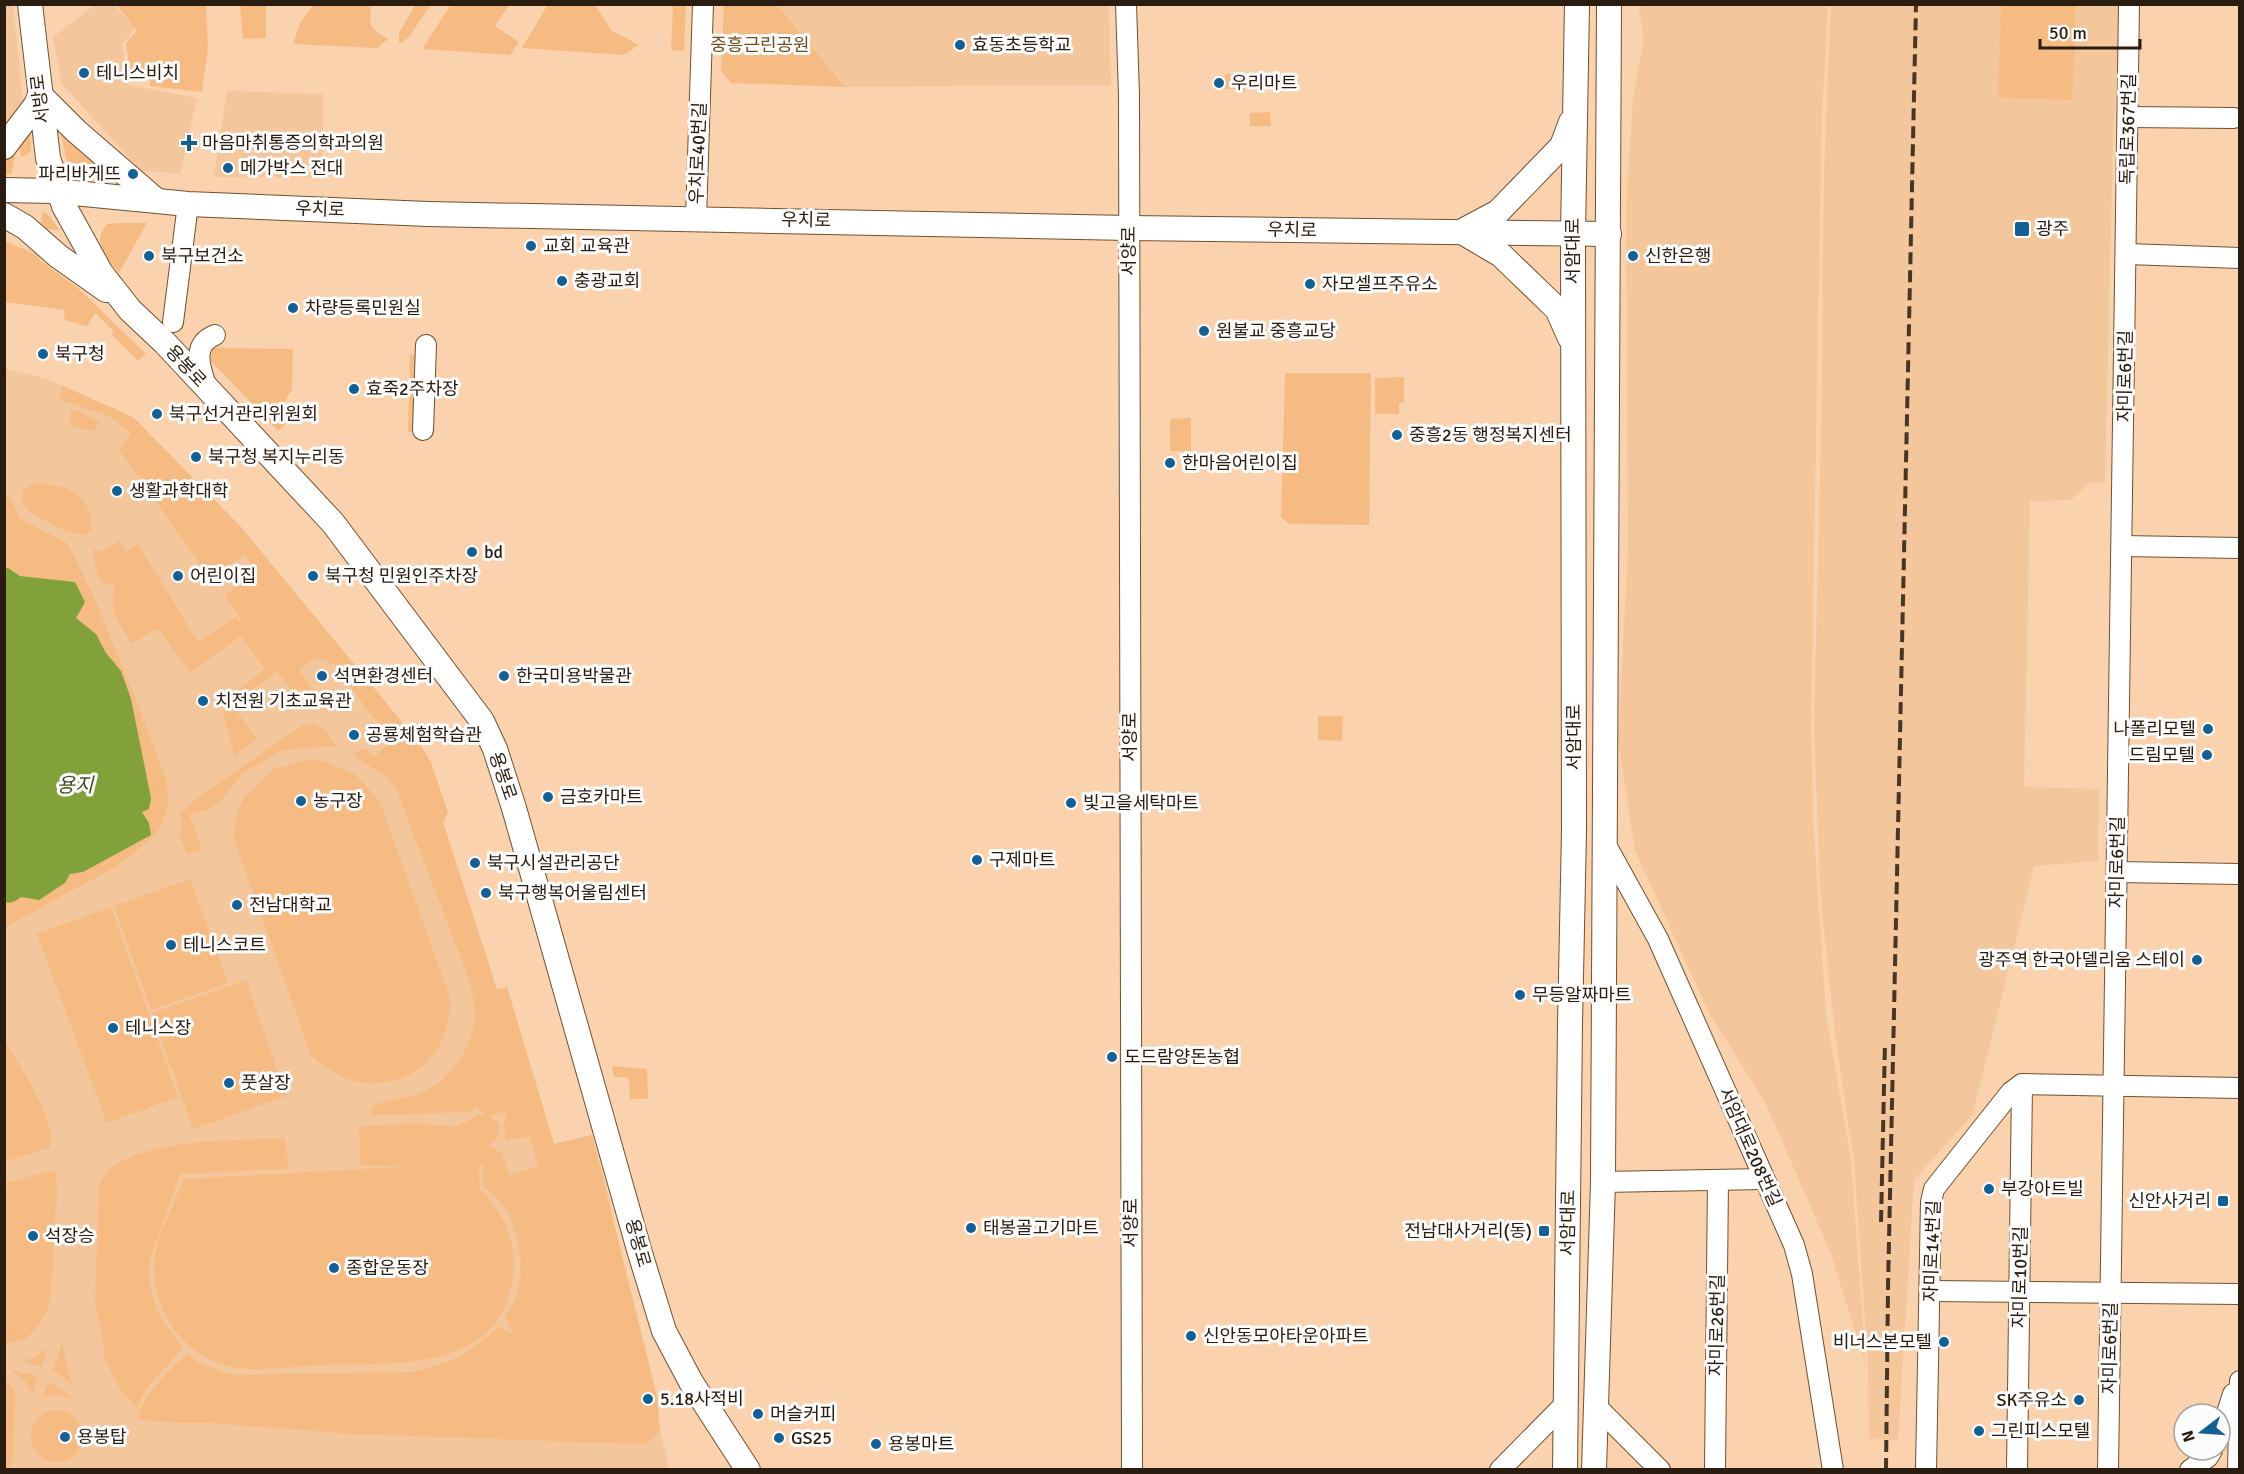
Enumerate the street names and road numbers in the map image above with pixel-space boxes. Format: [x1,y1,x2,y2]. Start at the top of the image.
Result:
street label: 서방로 [26,73,54,125]
street label: 독립로367번길 [2116,73,2140,185]
street label: 우치로40번길 [685,102,711,204]
street label: 우치로 [295,197,345,221]
street label: 우치로 [781,209,831,231]
street label: 서암대로 [1562,218,1584,284]
street label: 우치로 [1267,219,1317,241]
street label: 서양로 [1118,226,1140,276]
street label: 자미로6번길 [2113,330,2137,422]
street label: 용봉로 [161,340,211,392]
street label: 서암대로 [1563,704,1585,770]
street label: 서양로 [1119,712,1141,762]
street label: 용봉로 [485,749,521,803]
street label: 자미로6번길 [2105,816,2129,908]
street label: 서암대로208번길 [1714,1084,1786,1210]
street label: 서암대로 [1556,1190,1580,1256]
street label: 서양로 [1120,1198,1142,1248]
street label: 자미로14번길 [1919,1200,1945,1302]
street label: 용봉로 [621,1216,655,1270]
street label: 자미로10번길 [2008,1226,2032,1328]
street label: 자미로26번길 [1705,1274,1729,1376]
street label: 자미로6번길 [2098,1302,2122,1394]

